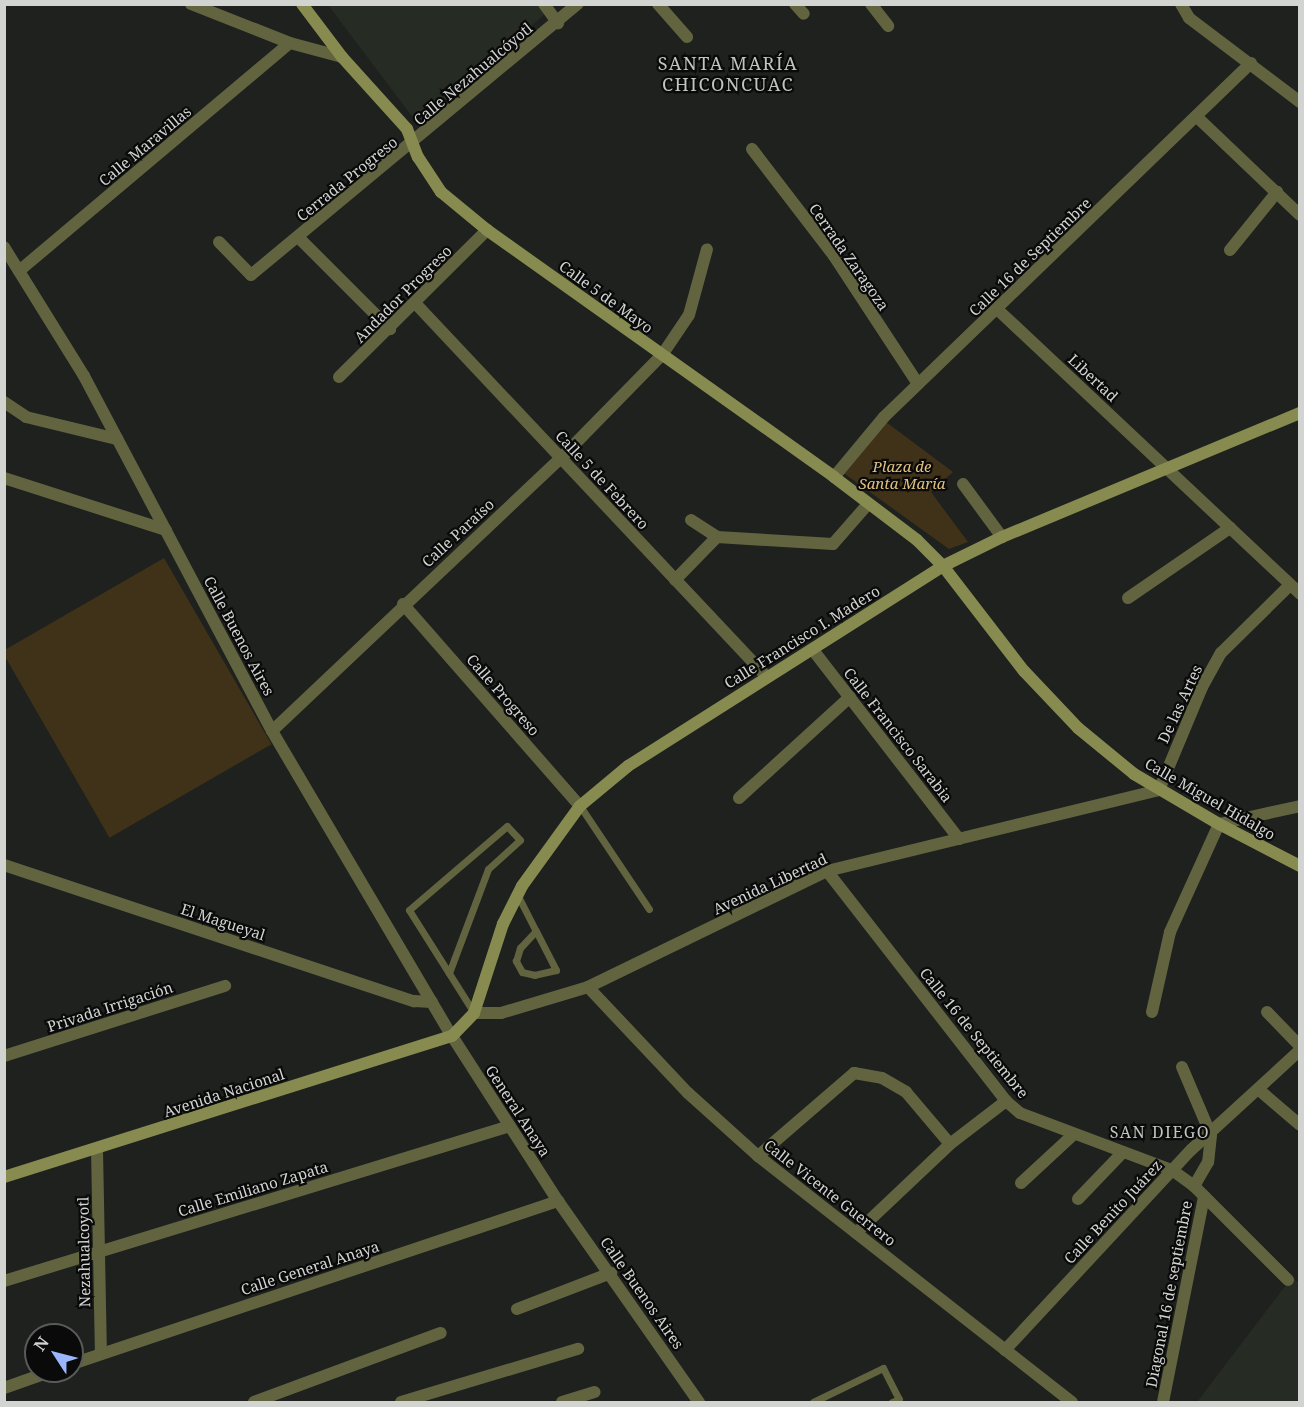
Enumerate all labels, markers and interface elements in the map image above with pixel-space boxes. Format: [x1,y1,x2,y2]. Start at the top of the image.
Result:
street label: Calle Nezahualcóyotl [410,19,536,129]
district label: SANTA MARÍA CHICONCUAC [658,53,798,96]
street label: Calle Maravillas [95,102,195,190]
street label: Cerrada Progreso [293,133,401,225]
street label: Calle 16 de Septiembre [965,194,1095,320]
street label: Cerrada Zaragoza [805,200,893,314]
street label: Andador Progreso [351,242,455,346]
street label: Calle 5 de Mayo [556,257,656,337]
street label: Libertad [1064,350,1122,406]
street label: Calle 5 de Febrero [552,427,652,533]
park label: Plaza de Santa María [859,457,945,492]
street label: Calle Paraíso [418,495,498,571]
street label: Calle Buenos Aires [200,573,278,699]
street label: Calle Francisco I. Madero [721,582,883,692]
street label: Calle Progreso [463,651,543,739]
street label: De las Artes [1154,662,1206,746]
street label: Calle Francisco Sarabia [840,664,956,806]
street label: Calle Miguel Hidalgo [1142,754,1278,844]
street label: Avenida Libertad [710,850,830,918]
street label: El Magueyal [179,900,267,944]
street label: Calle 16 de Septiembre [916,964,1032,1102]
street label: Privada Irrigación [45,978,175,1036]
street label: General Anaya [482,1062,554,1160]
street label: Avenida Nacional [161,1065,287,1121]
district label: SAN DIEGO [1110,1122,1210,1142]
street label: Calle Vicente Guerrero [761,1136,899,1250]
street label: Calle Benito Juárez [1060,1156,1166,1268]
street label: Calle Emiliano Zapata [176,1158,330,1220]
street label: Nezahualcoyotl [74,1197,94,1307]
street label: Diagonal 16 de septiembre [1142,1199,1196,1389]
street label: Calle Buenos Aires [597,1234,687,1352]
street label: Calle General Anaya [239,1237,381,1299]
north arrow [24,1323,84,1383]
text: N [28,1332,54,1355]

